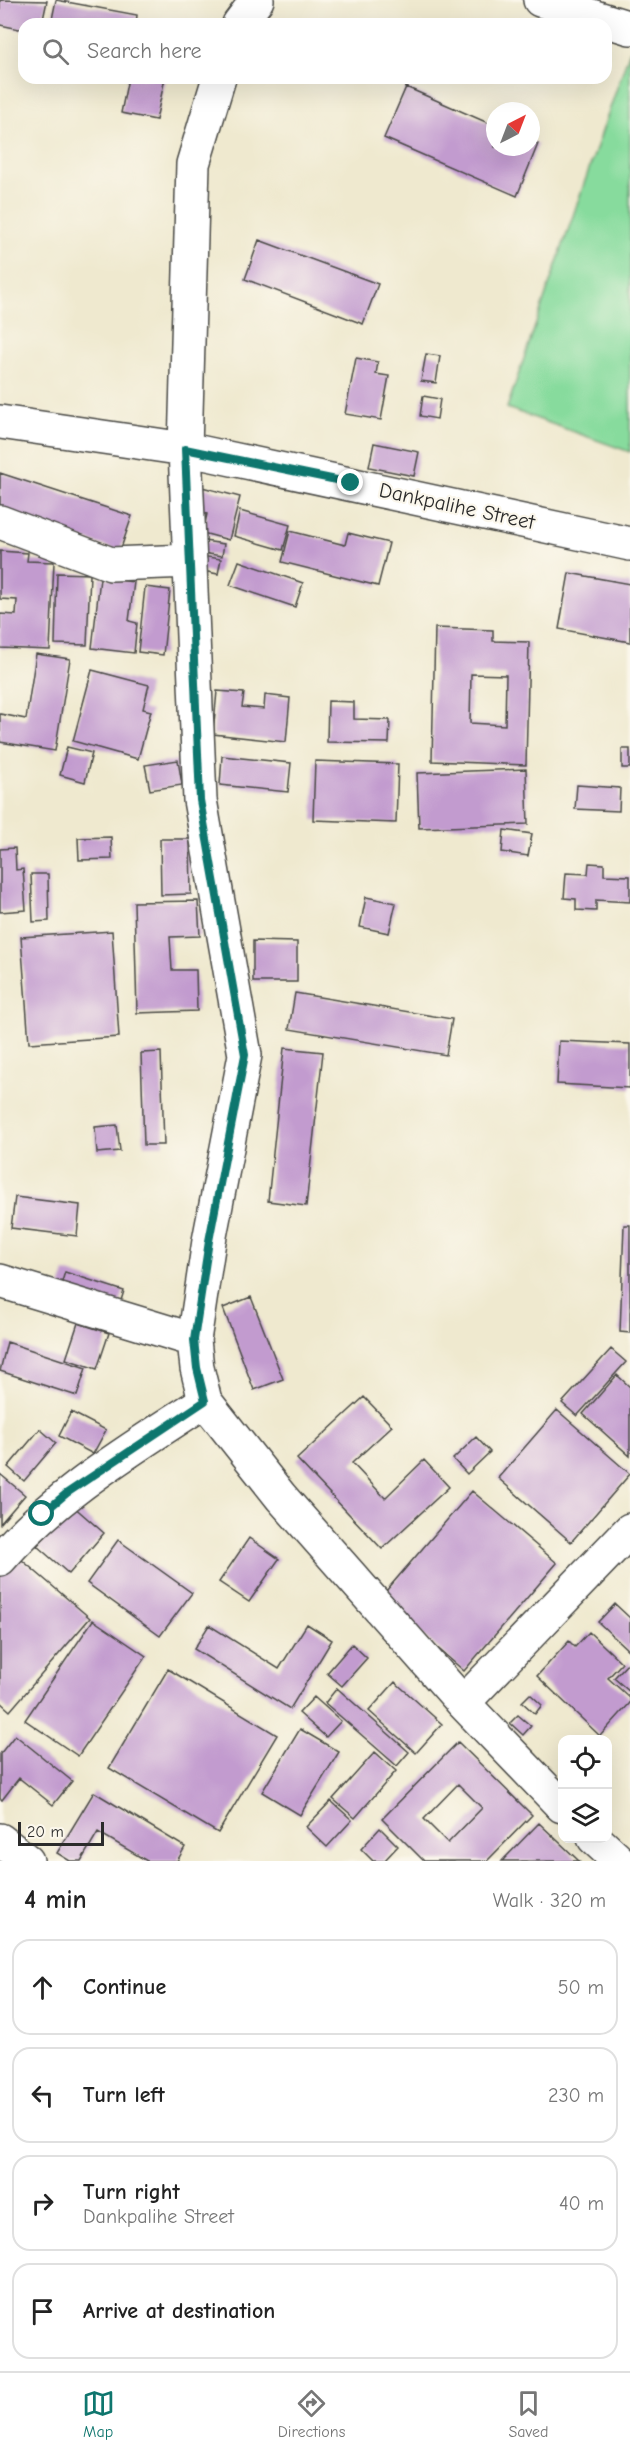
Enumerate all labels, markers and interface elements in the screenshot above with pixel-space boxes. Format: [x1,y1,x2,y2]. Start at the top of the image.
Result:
search box [18,18,612,84]
icon: search [39,35,72,68]
text: Search here [87,38,202,64]
north arrow [486,102,540,156]
route end [337,469,363,495]
street label: Dankpalihe Street [377,478,538,534]
route start [28,1500,54,1526]
map controls [558,1735,612,1843]
button: locate [558,1735,612,1789]
button: layers [558,1789,612,1843]
scale bar [18,1819,104,1846]
text: 20 m [27,1823,64,1841]
text: 4 min [24,1885,87,1915]
text: Walk · 320 m [493,1889,606,1912]
icon: ahead [26,1971,59,2004]
text: Continue [83,1974,166,2000]
text: 50 m [558,1976,604,1999]
icon: left [26,2079,59,2112]
text: Turn left [83,2082,165,2108]
text: 230 m [548,2084,604,2107]
text: Turn right [83,2179,180,2205]
icon: right [26,2187,59,2220]
text: 40 m [559,2192,604,2215]
text: Dankpalihe Street [83,2205,234,2228]
icon: arrive [26,2295,59,2328]
text: Arrive at destination [83,2298,275,2324]
tab: Map [82,2387,115,2441]
tab: Directions [278,2387,345,2441]
tab: Saved [508,2387,548,2441]

